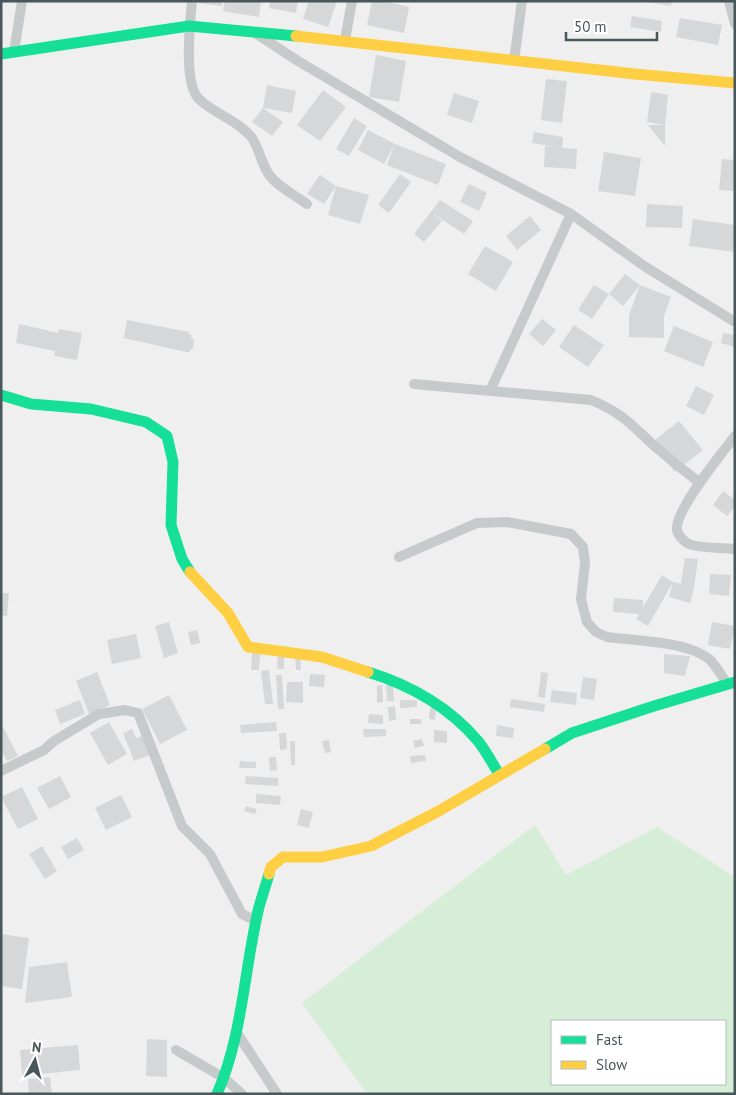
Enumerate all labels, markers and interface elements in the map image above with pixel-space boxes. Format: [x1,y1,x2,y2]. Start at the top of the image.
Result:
scale bar [566,10,657,42]
text: 50 m [574,17,607,36]
legend [551,1020,726,1085]
text: Fast [596,1030,623,1049]
north arrow [10,1035,60,1085]
text: N [31,1038,42,1057]
text: Slow [596,1055,627,1074]

